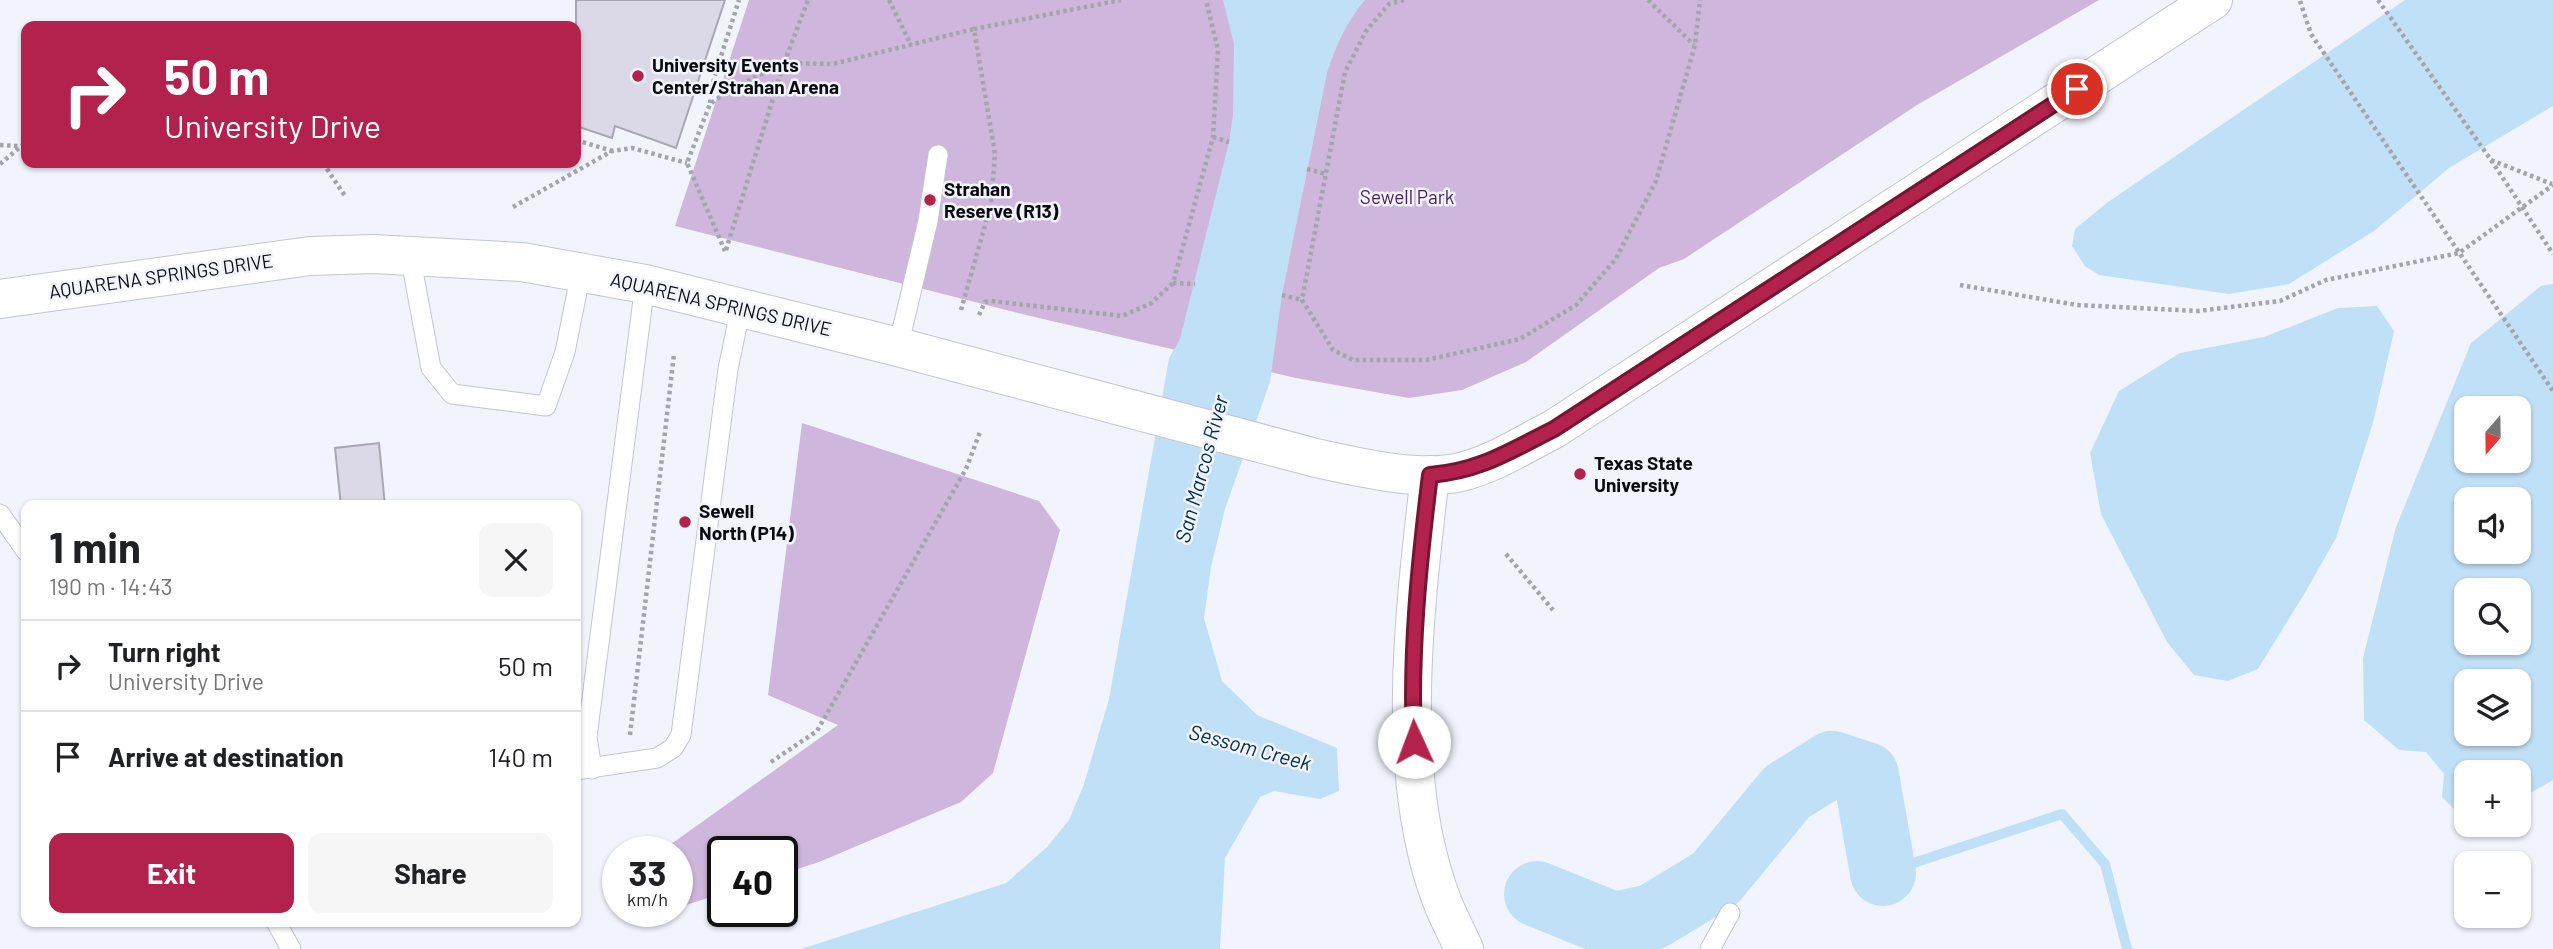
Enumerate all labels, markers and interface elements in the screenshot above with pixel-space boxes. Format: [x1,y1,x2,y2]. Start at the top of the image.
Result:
text: 50 m [164,46,269,105]
icon: right [49,49,140,140]
place label: University Events Center/Strahan Arena [652,53,839,98]
pin [2047,59,2107,119]
marker: University Events Center/Strahan Arena [630,68,646,84]
icon: arrive [2058,70,2096,108]
text: University Drive [164,106,381,144]
place label: Strahan Reserve (R13) [944,177,1059,222]
park label: Sewell Park [1360,185,1454,208]
marker: Strahan Reserve (R13) [922,192,938,208]
street label: AQUARENA SPRINGS DRIVE [47,248,275,303]
street label: AQUARENA SPRINGS DRIVE [608,267,834,340]
water label: San Marcos River [1169,391,1232,545]
north arrow [2454,396,2530,472]
map controls [2454,396,2531,928]
place label: Texas State University [1594,451,1693,496]
marker: Texas State University [1572,466,1588,482]
button: sound [2454,487,2531,564]
place label: Sewell North (P14) [699,499,794,544]
marker: Sewell North (P14) [677,514,693,530]
text: 1 min [49,521,141,571]
button: close [479,523,553,597]
text: 190 m · 14:43 [49,572,173,600]
button: search [2454,578,2531,655]
text: Turn right [108,636,221,667]
icon: right [49,647,87,685]
text: 50 m [498,650,553,681]
text: University Drive [108,667,264,695]
button: layers [2454,669,2531,746]
position arrow [1377,705,1451,779]
water label: Sessom Creek [1187,718,1315,775]
icon: arrive [49,738,87,776]
text: Arrive at destination [108,741,344,772]
text: 140 m [488,741,553,772]
button: + [2454,760,2531,837]
button: Exit [49,833,294,913]
button: Share [308,833,553,913]
speed limit sign: 40 [707,836,798,927]
text: 33 [629,851,666,893]
button: − [2454,851,2531,928]
text: km/h [627,888,668,910]

